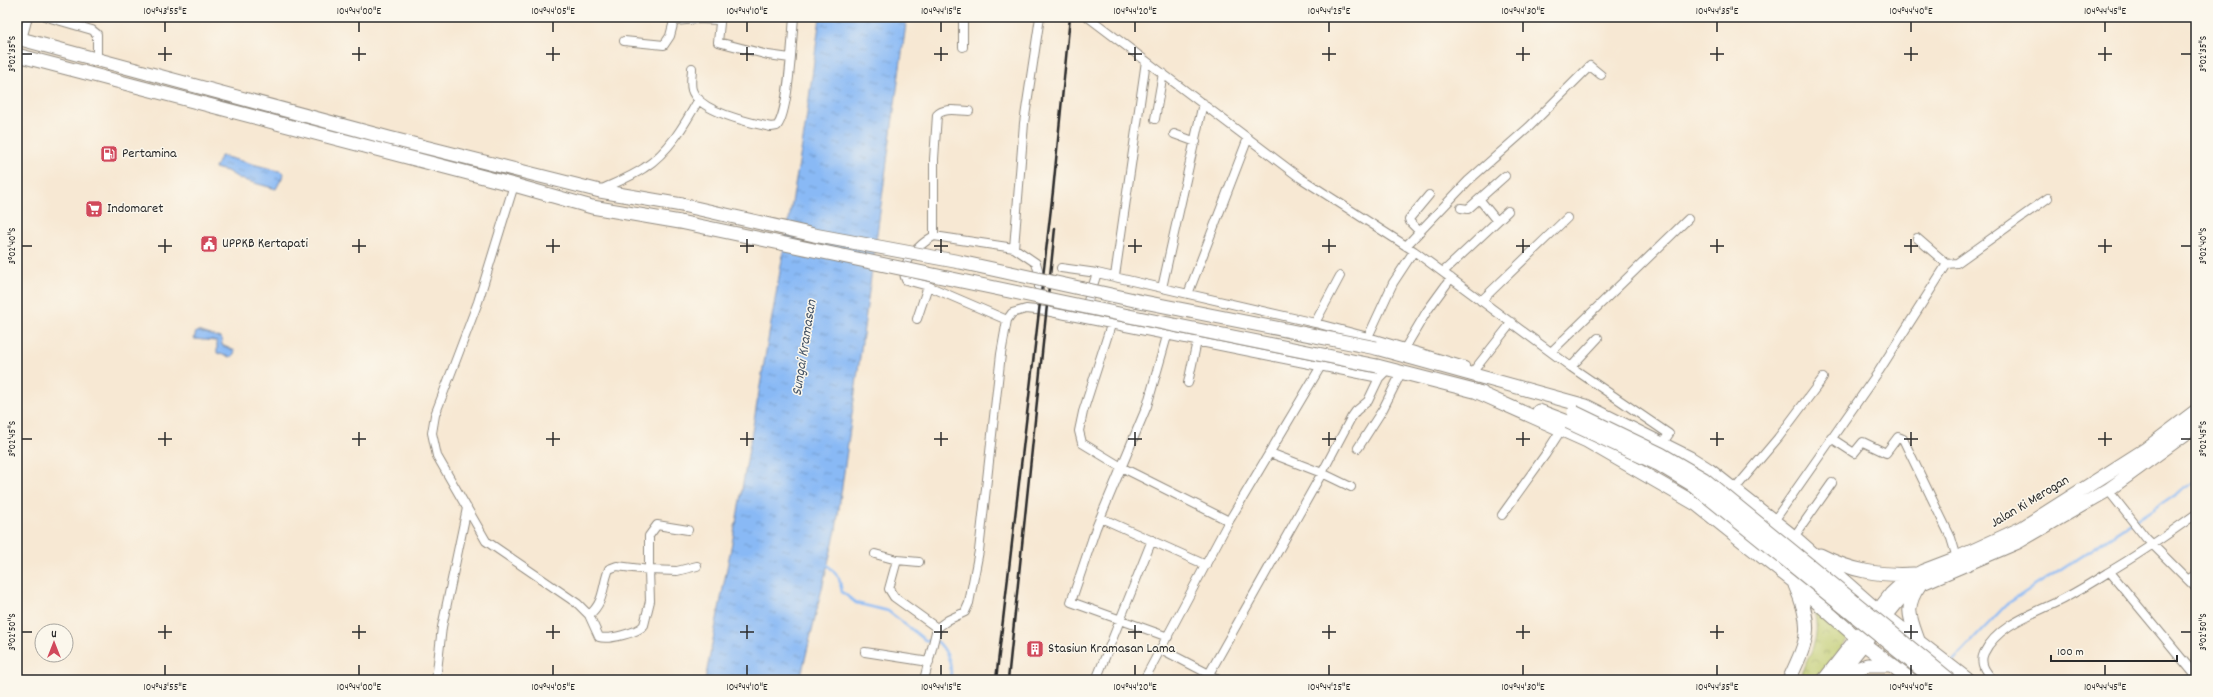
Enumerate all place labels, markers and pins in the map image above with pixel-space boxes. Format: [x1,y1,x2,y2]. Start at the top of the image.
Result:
fuel station icon: Pertamina [99,144,119,164]
place label: Pertamina [122,144,177,164]
supermarket icon: Indomaret [84,199,104,219]
place label: Indomaret [107,199,163,219]
public building icon: UPPKB Kertapati [199,234,219,254]
place label: UPPKB Kertapati [222,234,309,254]
building icon: Stasiun Kramasan Lama [1025,639,1045,659]
place label: Stasiun Kramasan Lama [1048,639,1176,659]

